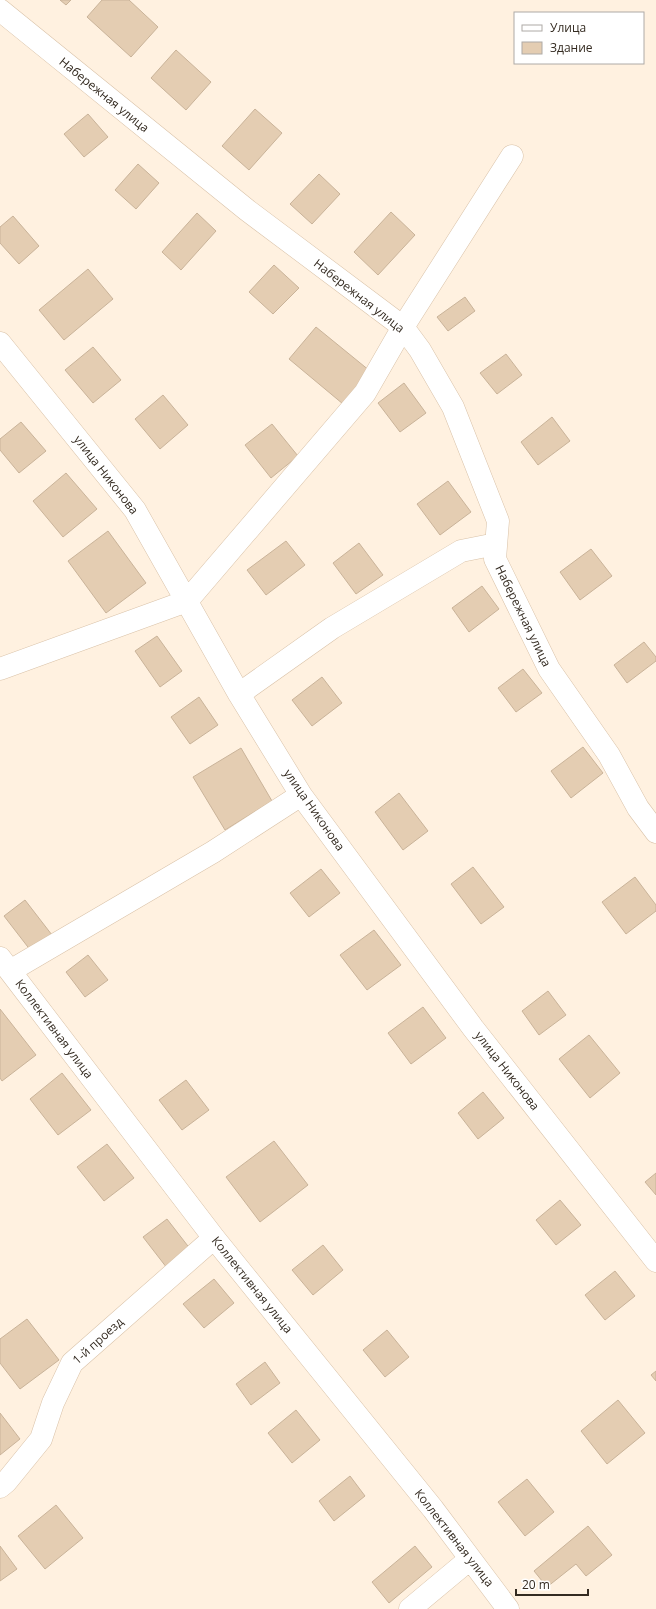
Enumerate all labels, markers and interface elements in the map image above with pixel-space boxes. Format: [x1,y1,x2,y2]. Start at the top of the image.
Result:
legend [514,12,644,64]
text: Улица [550,19,586,36]
text: Здание [550,39,593,56]
street label: Набережная улица [56,53,153,136]
street label: Набережная улица [310,255,408,336]
street label: улица Никонова [70,432,143,518]
street label: Набережная улица [491,562,555,669]
street label: улица Никонова [280,765,349,854]
street label: Коллективная улица [11,976,97,1082]
street label: улица Никонова [471,1028,544,1114]
street label: Коллективная улица [208,1233,297,1337]
street label: 1-й проезд [69,1313,127,1368]
street label: Коллективная улица [411,1485,498,1590]
scale bar [516,1571,588,1597]
text: 20 m [522,1576,550,1593]

